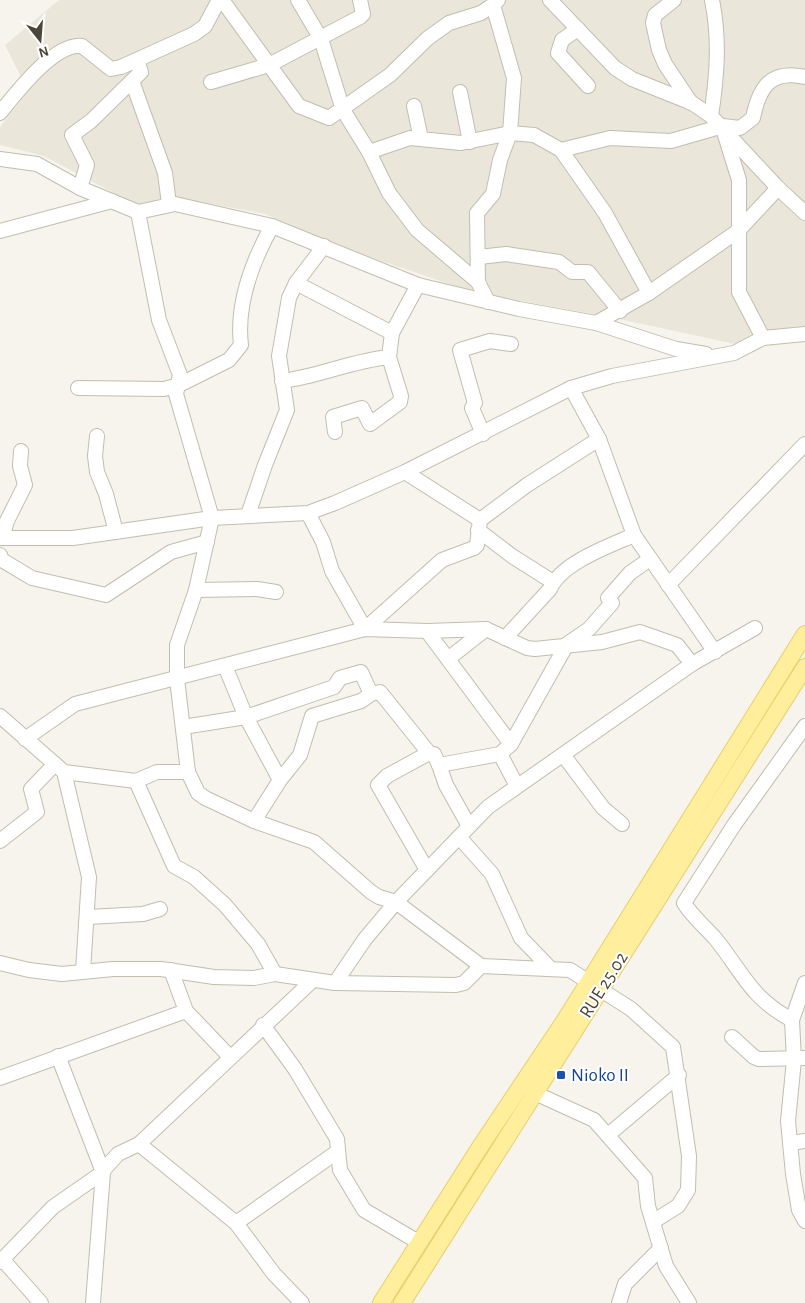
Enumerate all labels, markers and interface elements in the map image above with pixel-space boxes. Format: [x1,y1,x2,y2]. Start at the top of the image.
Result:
north arrow [15,15,65,65]
text: N [37,43,50,60]
street label: RUE 25.02 [576,948,632,1021]
place label: Nioko II [571,1066,629,1085]
marker: Nioko II [555,1069,567,1081]

